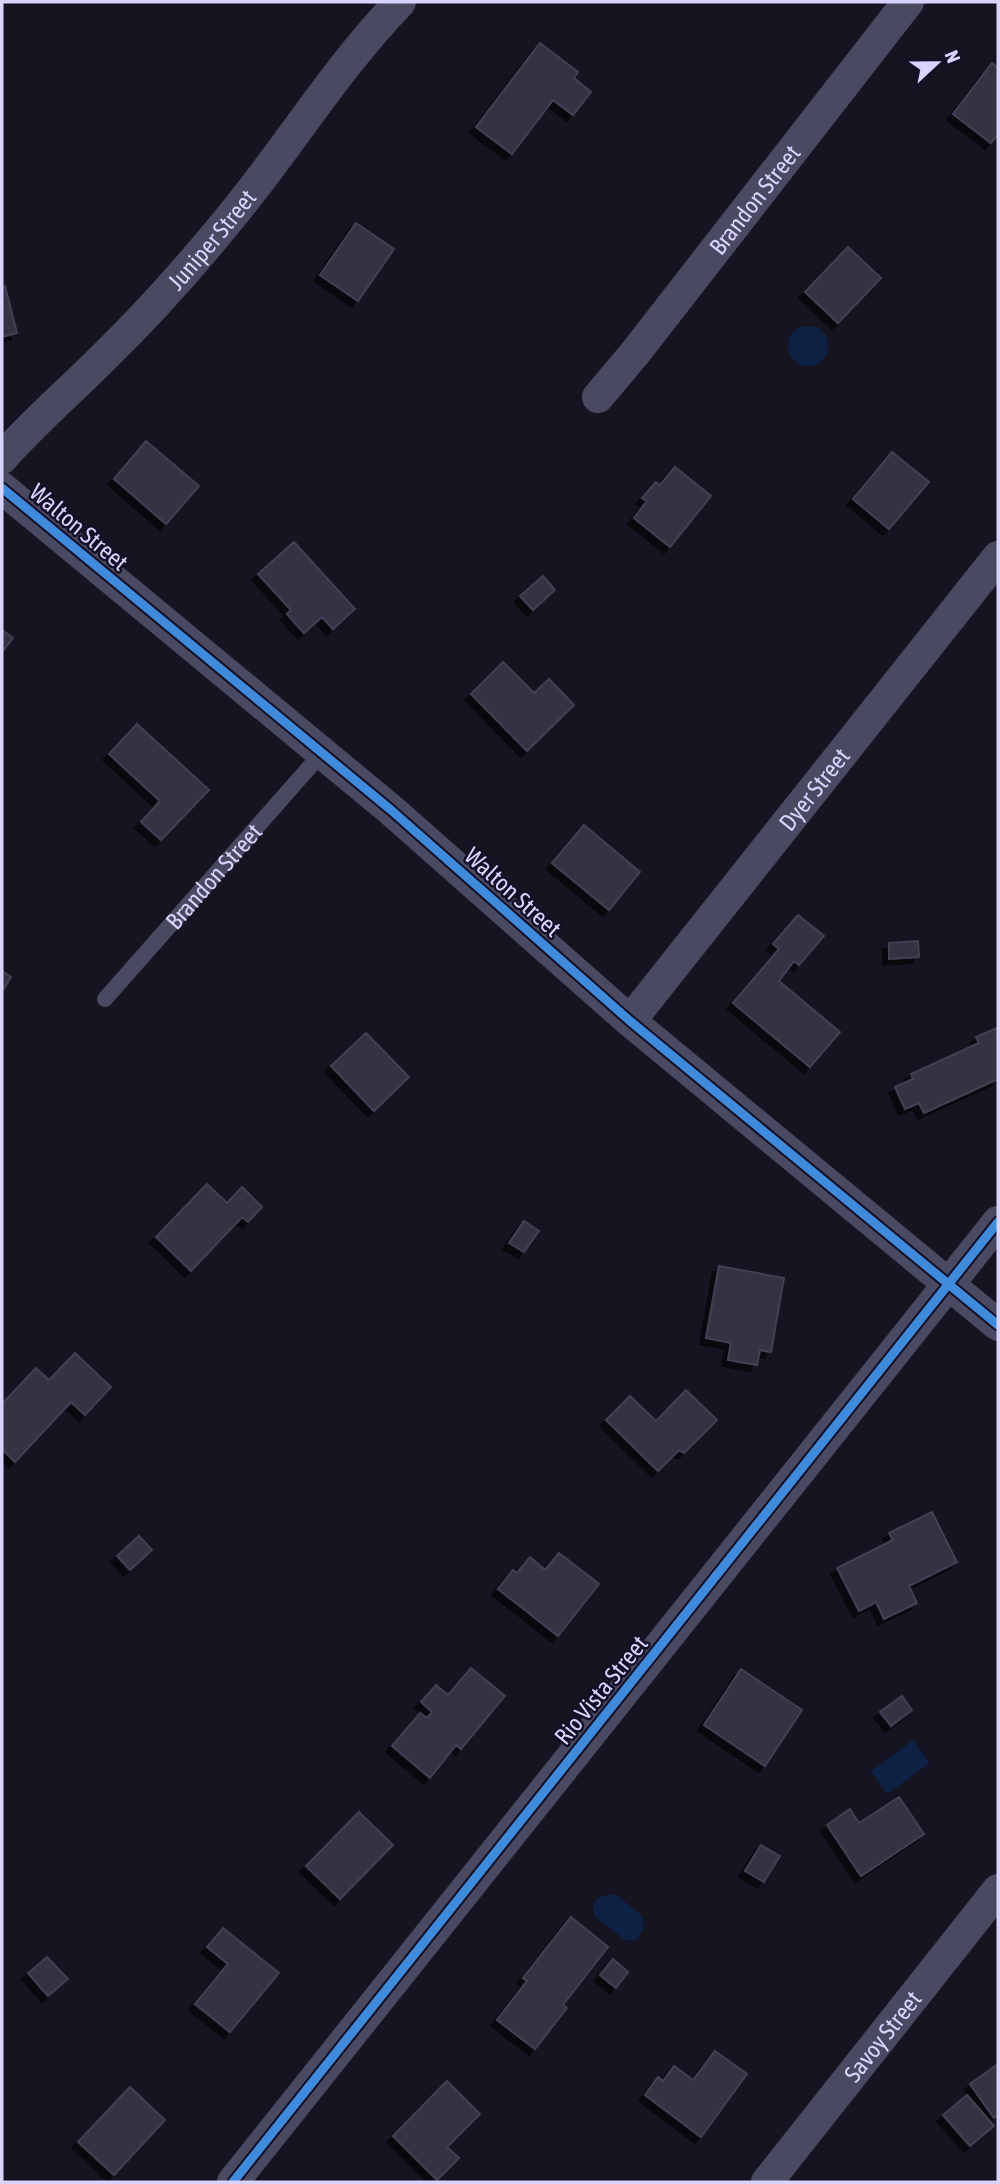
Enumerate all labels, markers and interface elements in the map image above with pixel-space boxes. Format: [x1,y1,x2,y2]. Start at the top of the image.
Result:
north arrow [902,28,972,98]
text: N [940,47,965,66]
street label: Brandon Street [704,139,805,260]
street label: Juniper Street [162,184,261,295]
street label: Walton Street [24,478,134,576]
street label: Dyer Street [773,743,855,836]
street label: Brandon Street [160,818,267,934]
street label: Walton Street [459,842,567,942]
street label: Rio Vista Street [549,1630,653,1750]
street label: Savoy Street [838,1985,926,2087]

